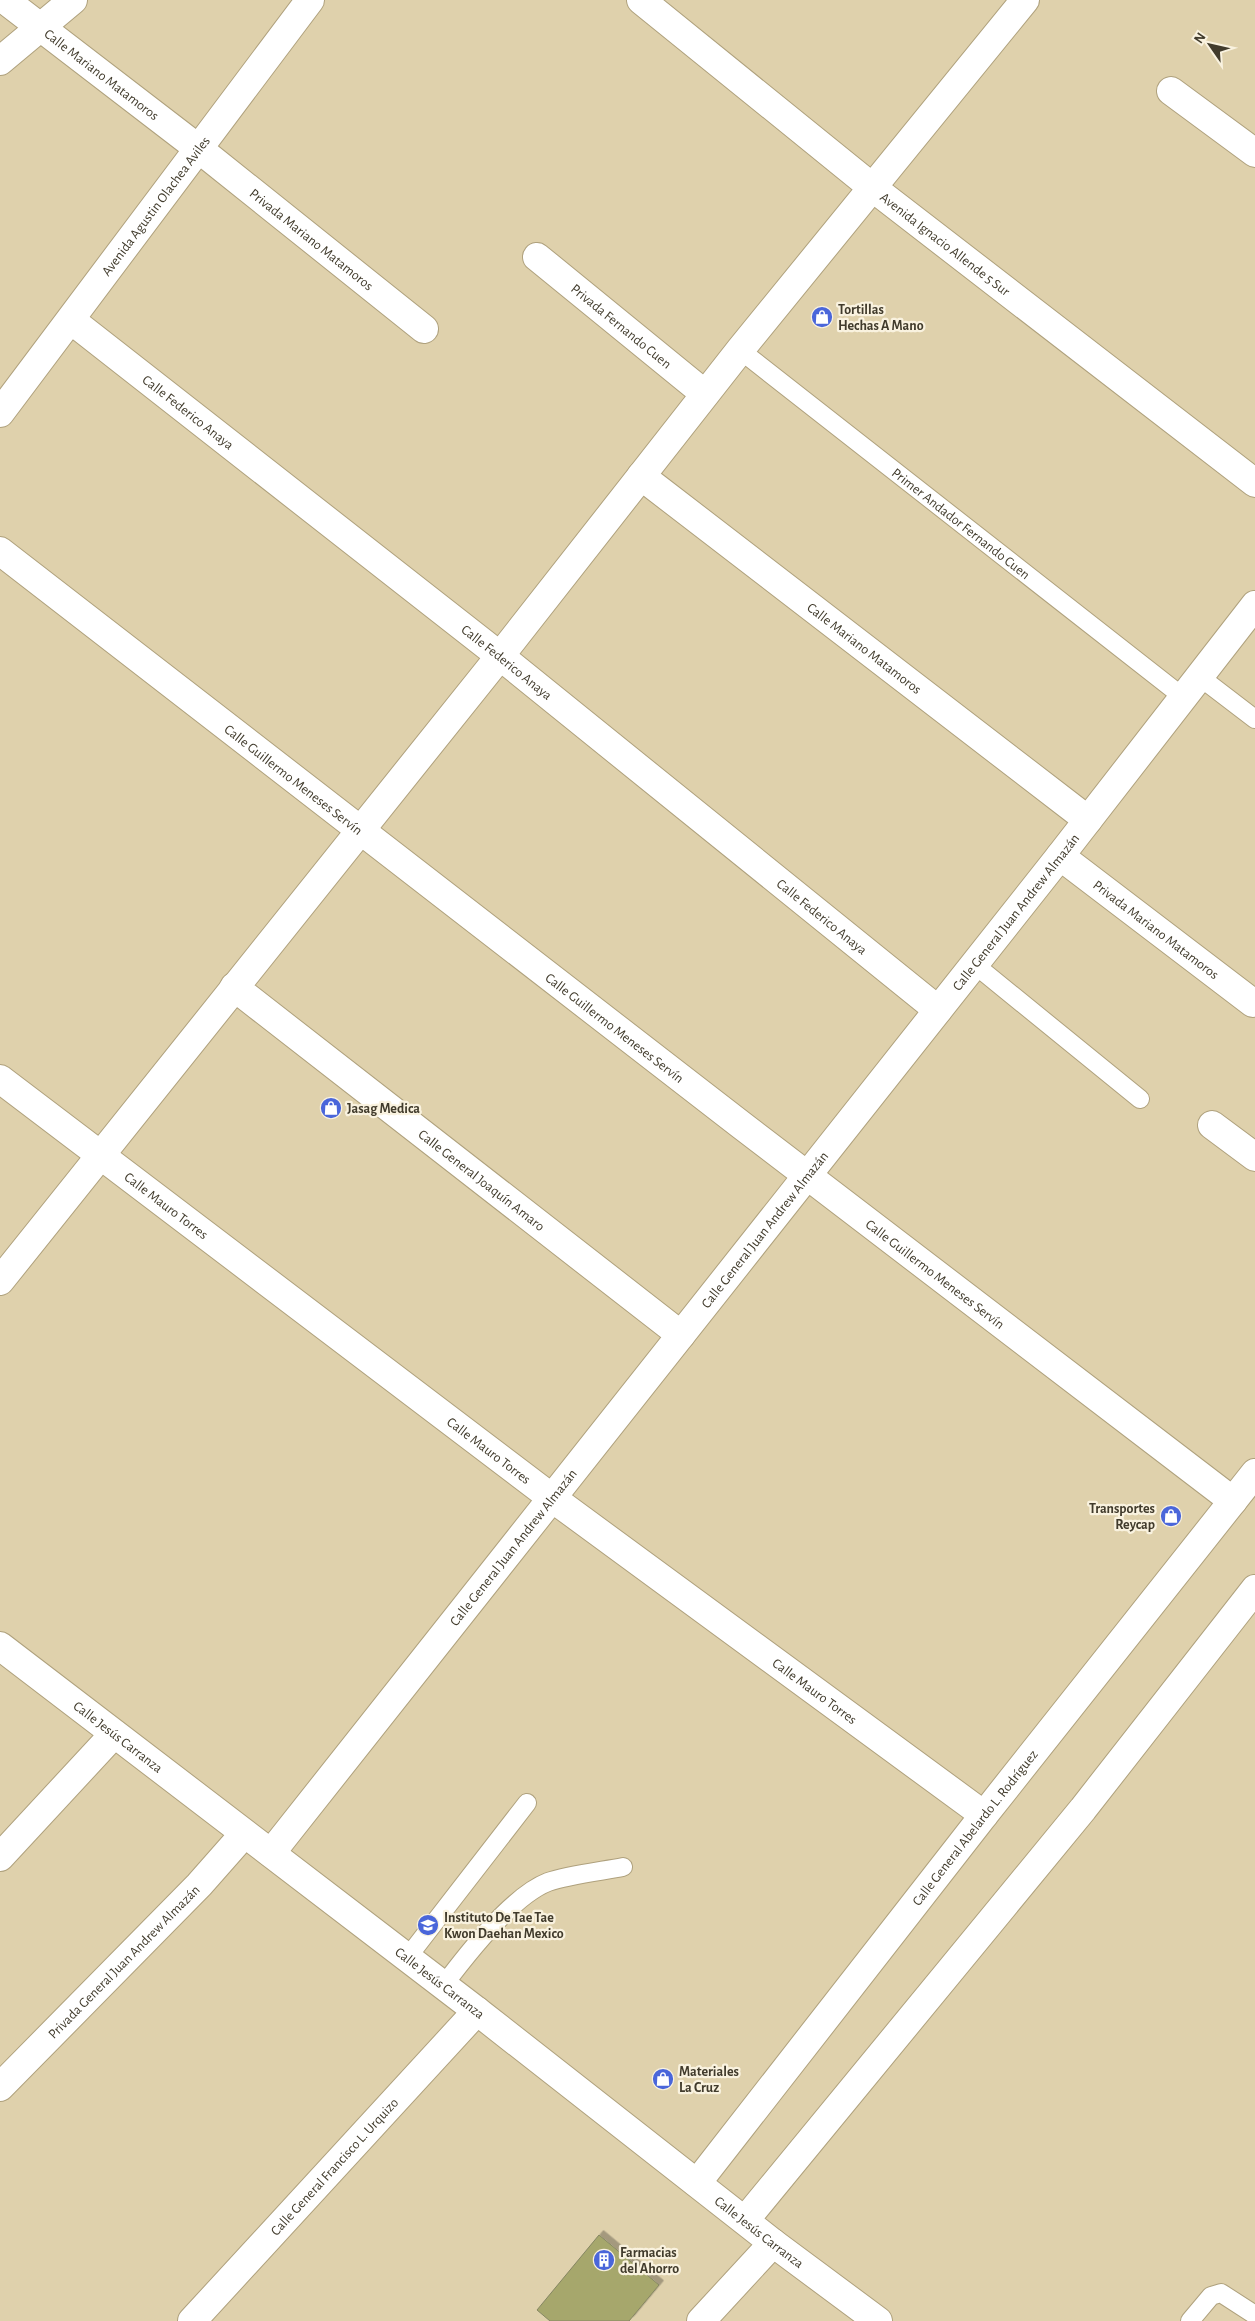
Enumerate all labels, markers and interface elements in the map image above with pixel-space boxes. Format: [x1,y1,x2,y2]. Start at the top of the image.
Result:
north arrow [1185,20,1235,70]
street label: Calle Mariano Matamoros [41,27,161,123]
text: N [1192,30,1209,46]
street label: Avenida Agustin Olachea Aviles [100,134,213,279]
street label: Privada Mariano Matamoros [247,186,376,293]
street label: Avenida Ignacio Allende 5 Sur [877,190,1013,299]
street label: Privada Fernando Cuen [568,282,674,372]
place label: Tortillas Hechas A Mano [838,303,924,333]
shop icon: Tortillas Hechas A Mano [810,305,834,329]
street label: Calle Federico Anaya [139,373,236,453]
street label: Primer Andador Fernando Cuen [889,466,1032,582]
street label: Calle Mariano Matamoros [804,601,924,697]
street label: Calle Federico Anaya [458,623,555,703]
street label: Calle Guillermo Meneses Servín [221,722,365,838]
street label: Calle General Juan Andrew Almazán [950,832,1082,994]
street label: Calle Federico Anaya [774,877,870,958]
street label: Privada Mariano Matamoros [1090,878,1221,982]
street label: Calle Guillermo Meneses Servín [542,971,686,1086]
shop icon: Jasag Medica [319,1096,343,1120]
place label: Jasag Medica [347,1102,420,1116]
street label: Calle General Joaquín Amaro [415,1127,547,1234]
street label: Calle General Juan Andrew Almazán [699,1149,831,1311]
street label: Calle Mauro Torres [121,1170,210,1242]
street label: Calle Guillermo Meneses Servín [863,1217,1007,1332]
street label: Calle Mauro Torres [444,1415,533,1487]
street label: Calle General Juan Andrew Almazán [448,1467,580,1629]
place label: Transportes Reycap [1089,1502,1155,1532]
shop icon: Transportes Reycap [1159,1504,1183,1528]
street label: Calle Mauro Torres [769,1656,859,1727]
street label: Calle Jesús Carranza [71,1699,165,1776]
street label: Calle General Abelardo L. Rodríguez [910,1747,1041,1909]
street label: Privada General Juan Andrew Almazán [46,1883,203,2042]
place label: Instituto De Tae Tae Kwon Daehan Mexico [444,1911,564,1941]
school or university icon: Instituto De Tae Tae Kwon Daehan Mexico [416,1913,440,1937]
street label: Calle Jesús Carranza [392,1945,487,2022]
place label: Materiales La Cruz [679,2065,739,2095]
shop icon: Materiales La Cruz [651,2067,675,2091]
street label: Calle General Francisco L. Urquizo [268,2096,401,2238]
street label: Calle Jesús Carranza [712,2194,806,2271]
place label: Farmacias del Ahorro [620,2246,679,2276]
building icon: Farmacias del Ahorro [592,2248,616,2272]

